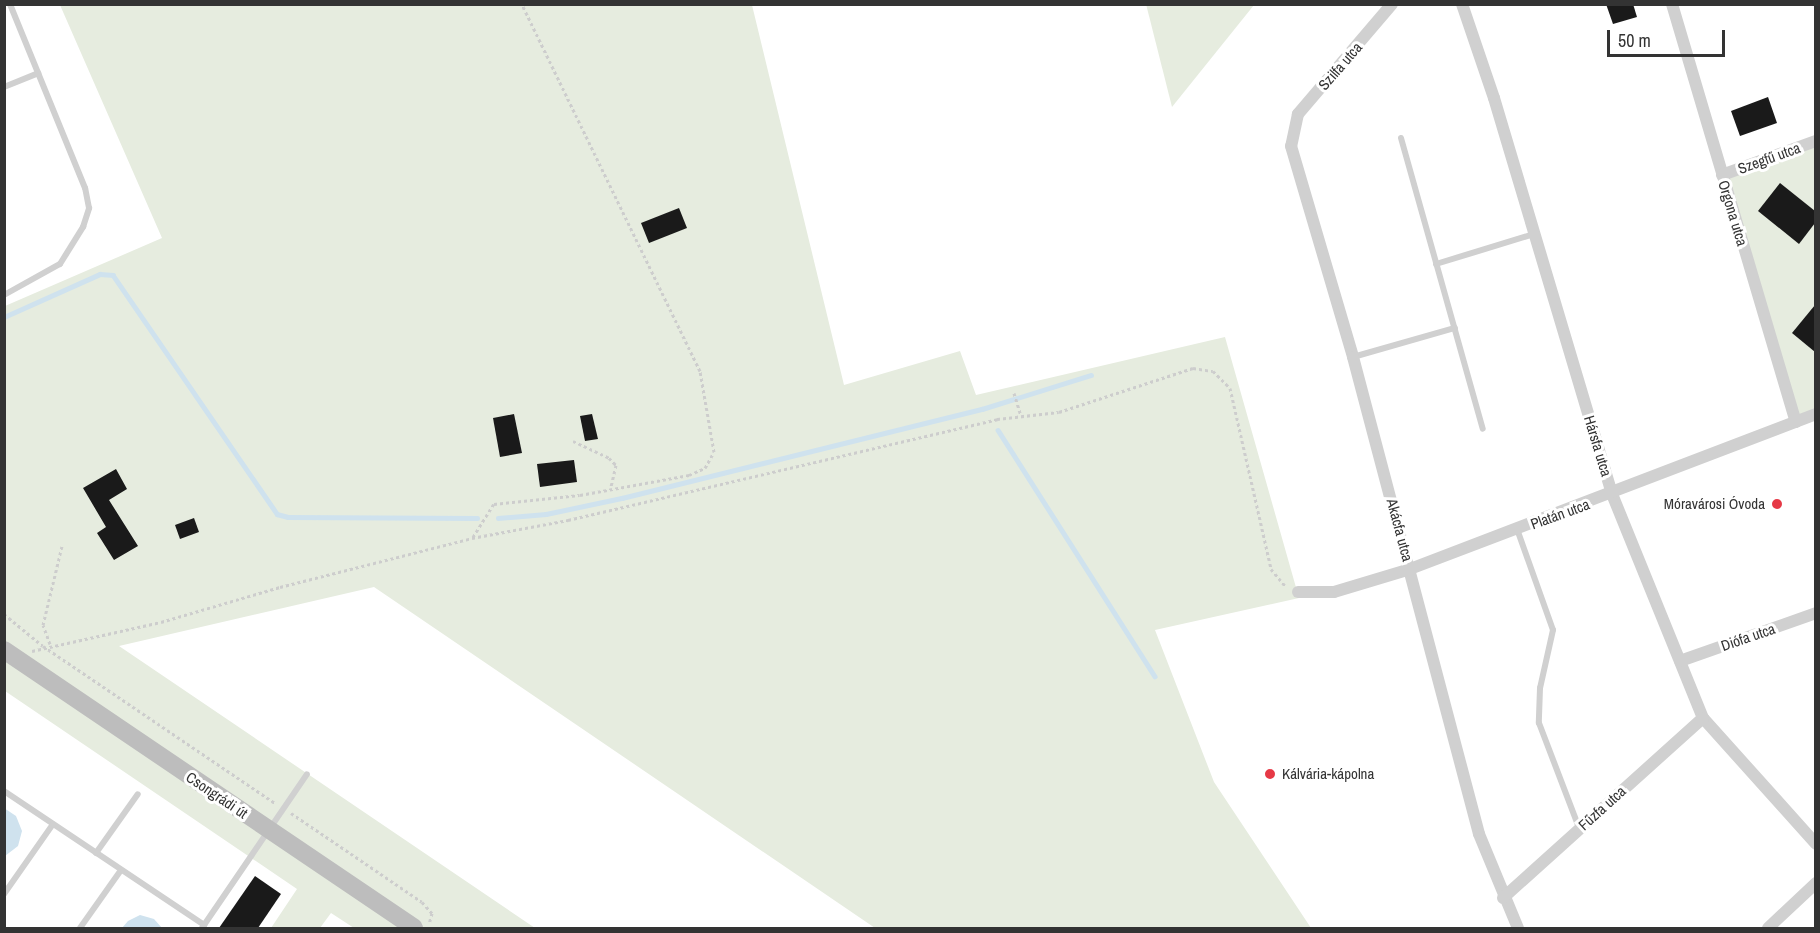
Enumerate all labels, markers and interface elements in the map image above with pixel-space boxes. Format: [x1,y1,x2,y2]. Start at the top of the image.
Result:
scale bar [1610,18,1728,56]
text: 50 m [1618,28,1651,53]
street label: Szilfa utca [1314,38,1366,94]
street label: Szegfű utca [1735,138,1803,178]
street label: Orgona utca [1714,178,1752,248]
street label: Hársfa utca [1580,413,1616,479]
street label: Platán utca [1528,495,1592,533]
place label: Móravárosi Óvoda [1664,495,1765,513]
street label: Akácfa utca [1383,497,1417,563]
marker: Móravárosi Óvoda [1770,497,1784,511]
street label: Diófa utca [1719,619,1777,655]
place label: Kálvária-kápolna [1282,765,1374,783]
marker: Kálvária-kápolna [1263,767,1277,781]
street label: Csongrádi út [183,768,251,822]
street label: Fűzfa utca [1575,782,1629,834]

